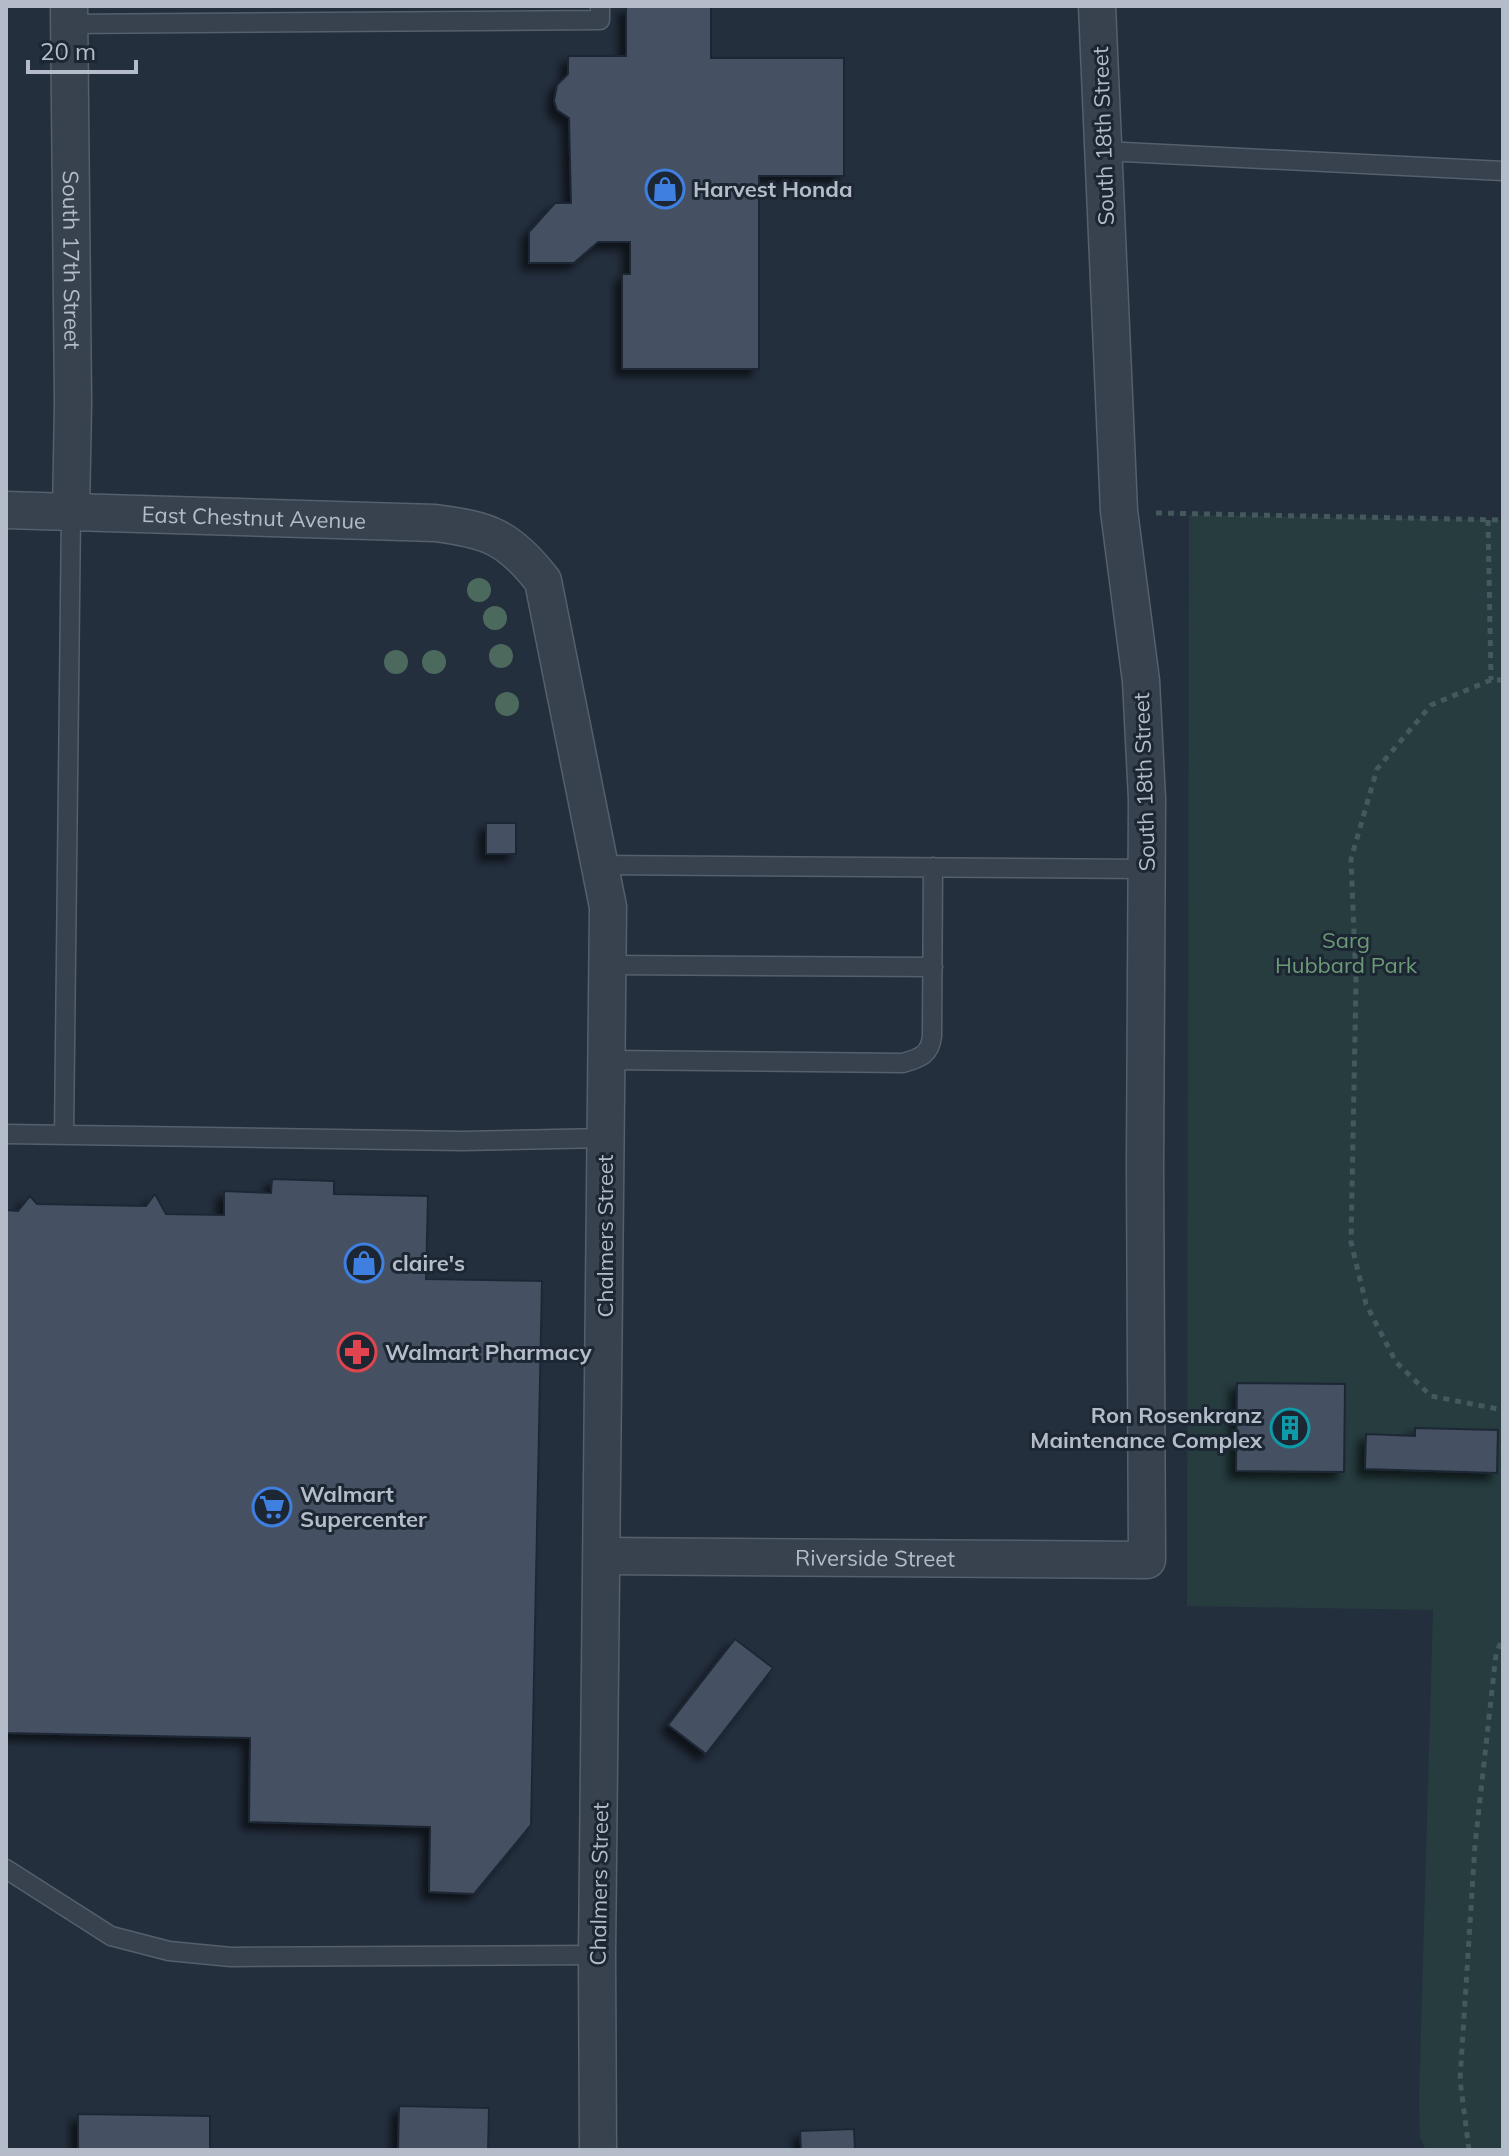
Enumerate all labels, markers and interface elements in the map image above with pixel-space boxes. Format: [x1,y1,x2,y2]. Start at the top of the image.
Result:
scale bar [28,24,136,74]
text: 20 m [40,36,96,66]
street label: South 18th Street [1086,46,1120,226]
shop icon: Harvest Honda [644,168,686,210]
street label: South 17th Street [57,170,86,350]
place label: Harvest Honda [693,175,853,203]
street label: East Chestnut Avenue [141,500,366,535]
street label: South 18th Street [1127,692,1161,872]
park label: Sarg Hubbard Park [1275,926,1418,979]
street label: Chalmers Street [591,1154,619,1318]
shop icon: claire's [343,1242,385,1284]
place label: claire's [392,1249,465,1277]
pharmacy icon: Walmart Pharmacy [336,1331,378,1373]
place label: Walmart Pharmacy [385,1338,592,1366]
place label: Ron Rosenkranz Maintenance Complex [1030,1401,1263,1454]
building icon: Ron Rosenkranz Maintenance Complex [1269,1407,1311,1449]
place label: Walmart Supercenter [300,1480,427,1533]
supermarket icon: Walmart Supercenter [251,1486,293,1528]
street label: Riverside Street [795,1543,955,1573]
street label: Chalmers Street [584,1802,614,1966]

